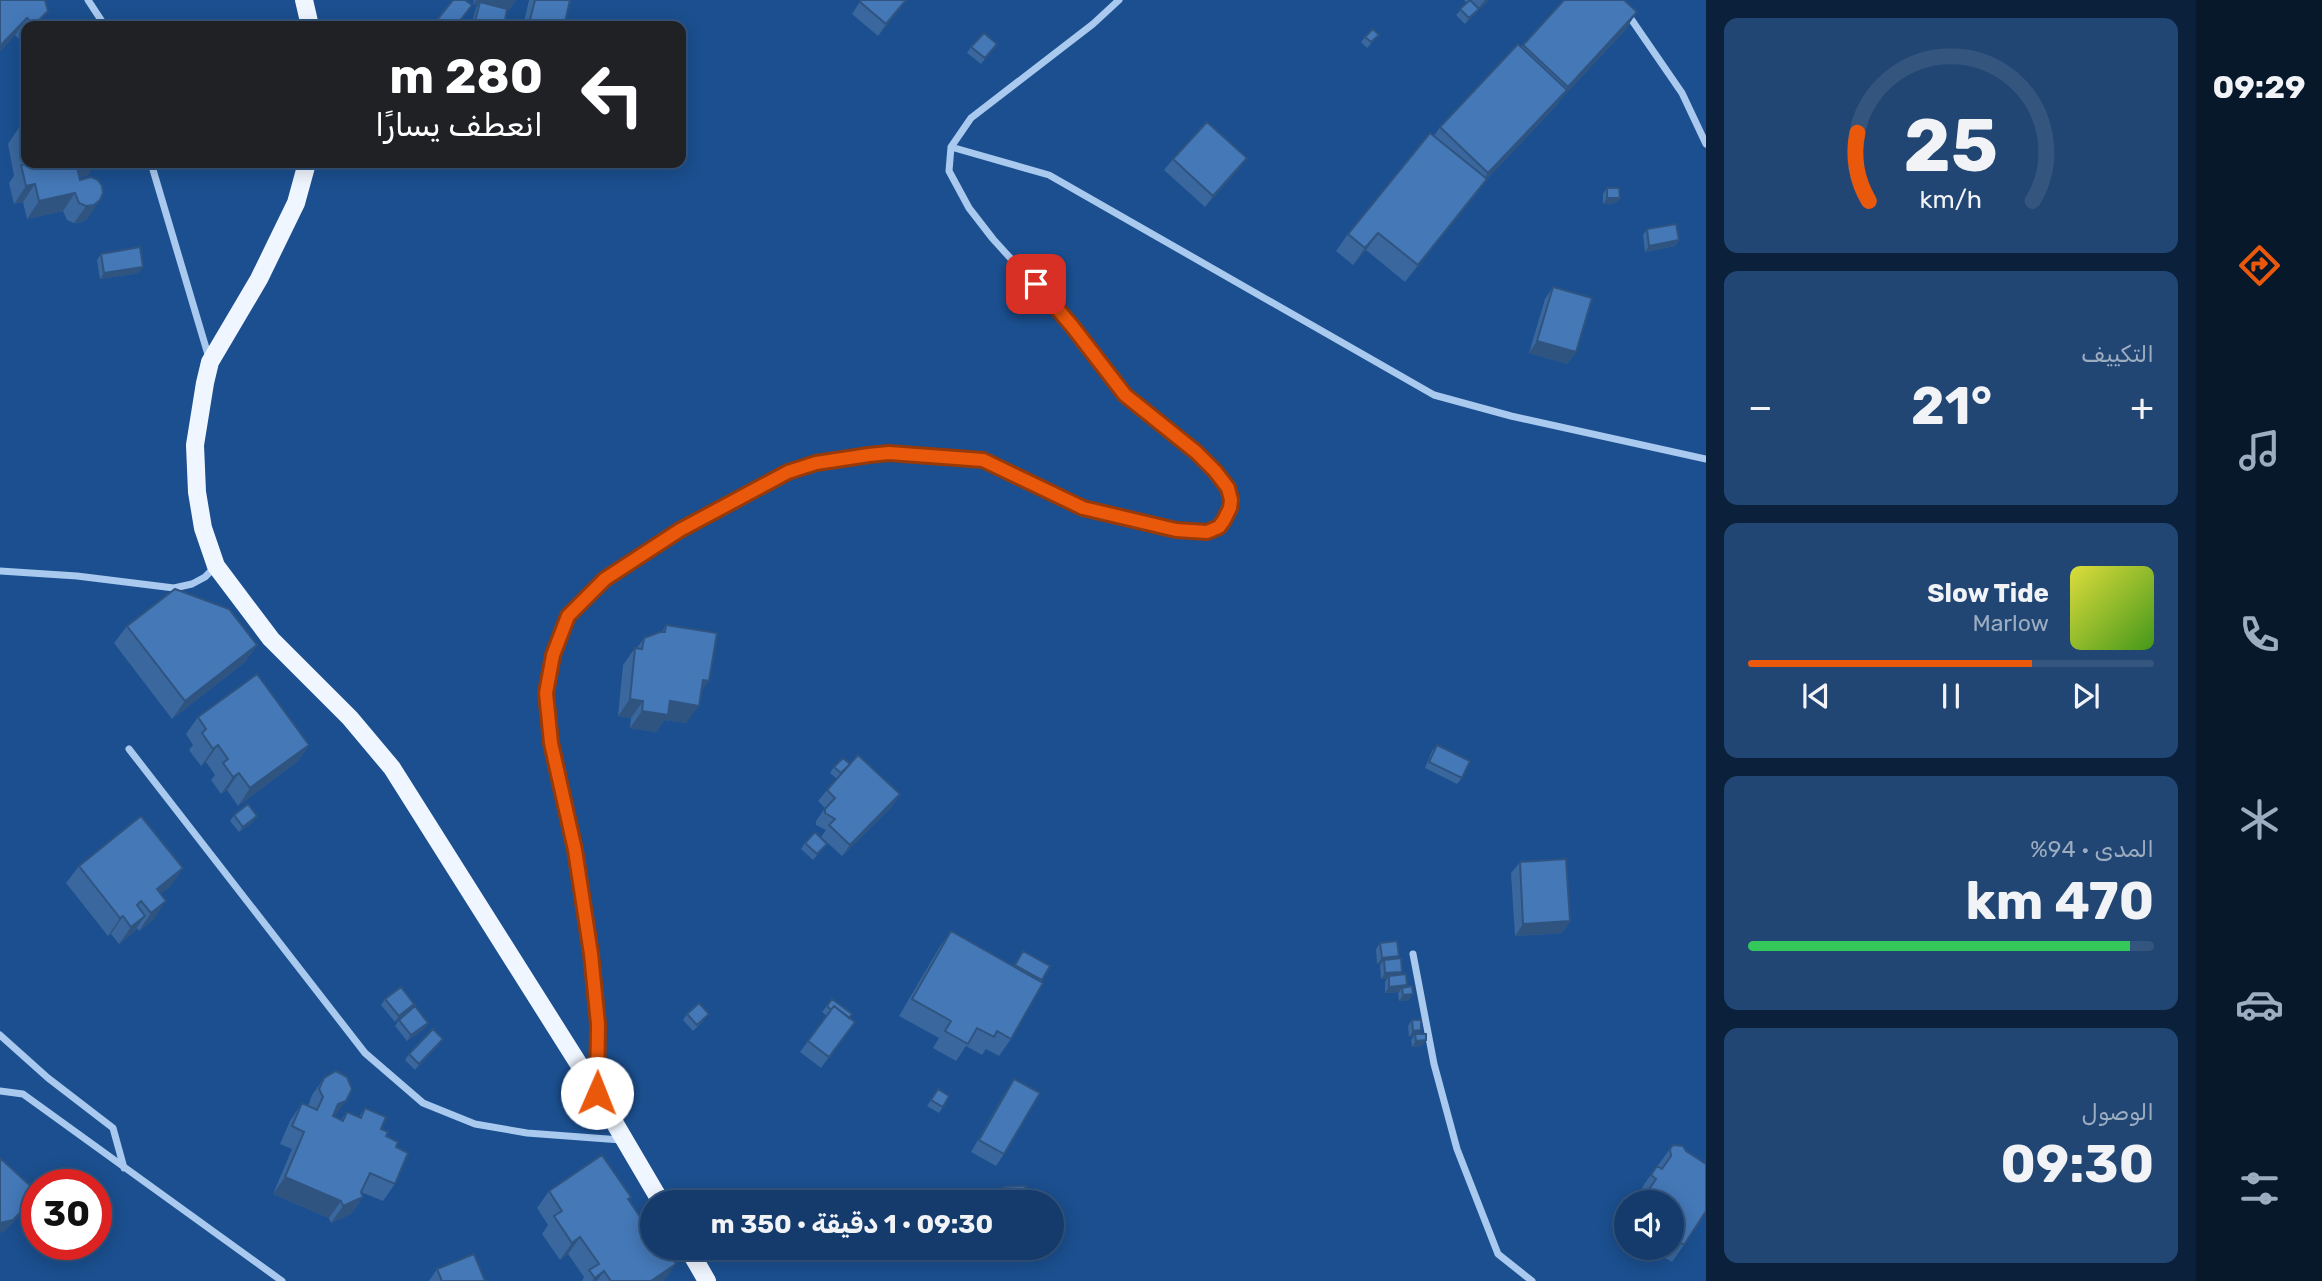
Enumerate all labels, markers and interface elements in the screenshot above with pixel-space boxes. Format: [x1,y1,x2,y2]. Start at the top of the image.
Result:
text: 280 m [389,47,543,105]
icon: left [567,49,658,140]
text: 09:29 [2213,68,2305,106]
text: 25 [1904,104,1998,190]
text: انعطف يسارًا [375,106,543,144]
text: km/h [1920,185,1982,214]
icon: directions [2235,241,2284,290]
pin [1006,254,1066,314]
icon: arrive [1017,265,1055,303]
text: التكييف [2081,340,2154,368]
text: 21° [1911,375,1992,437]
text: − [1748,384,1773,430]
text: + [2130,384,2154,430]
icon: music [2235,426,2284,475]
text: Slow Tide [1927,578,2049,609]
text: Marlow [1972,609,2049,637]
icon: phone [2235,610,2284,659]
icon: previous [1797,677,1835,715]
icon: pause [1932,677,1970,715]
icon: next [2067,677,2105,715]
icon: climate [2235,795,2284,844]
text: المدى · 94% [2030,835,2154,863]
text: 470 km [1965,870,2154,932]
icon: car [2235,980,2284,1029]
position arrow [560,1056,634,1130]
text: الوصول [2082,1098,2154,1126]
text: 09:30 [2000,1133,2154,1195]
icon: filters [2235,1164,2284,1213]
speed limit sign: 30 [21,1169,112,1260]
map controls [1614,1190,1684,1260]
button: sound [1614,1190,1684,1260]
text: 09:30 · 1 دقيقة · 350 m [711,1209,993,1240]

